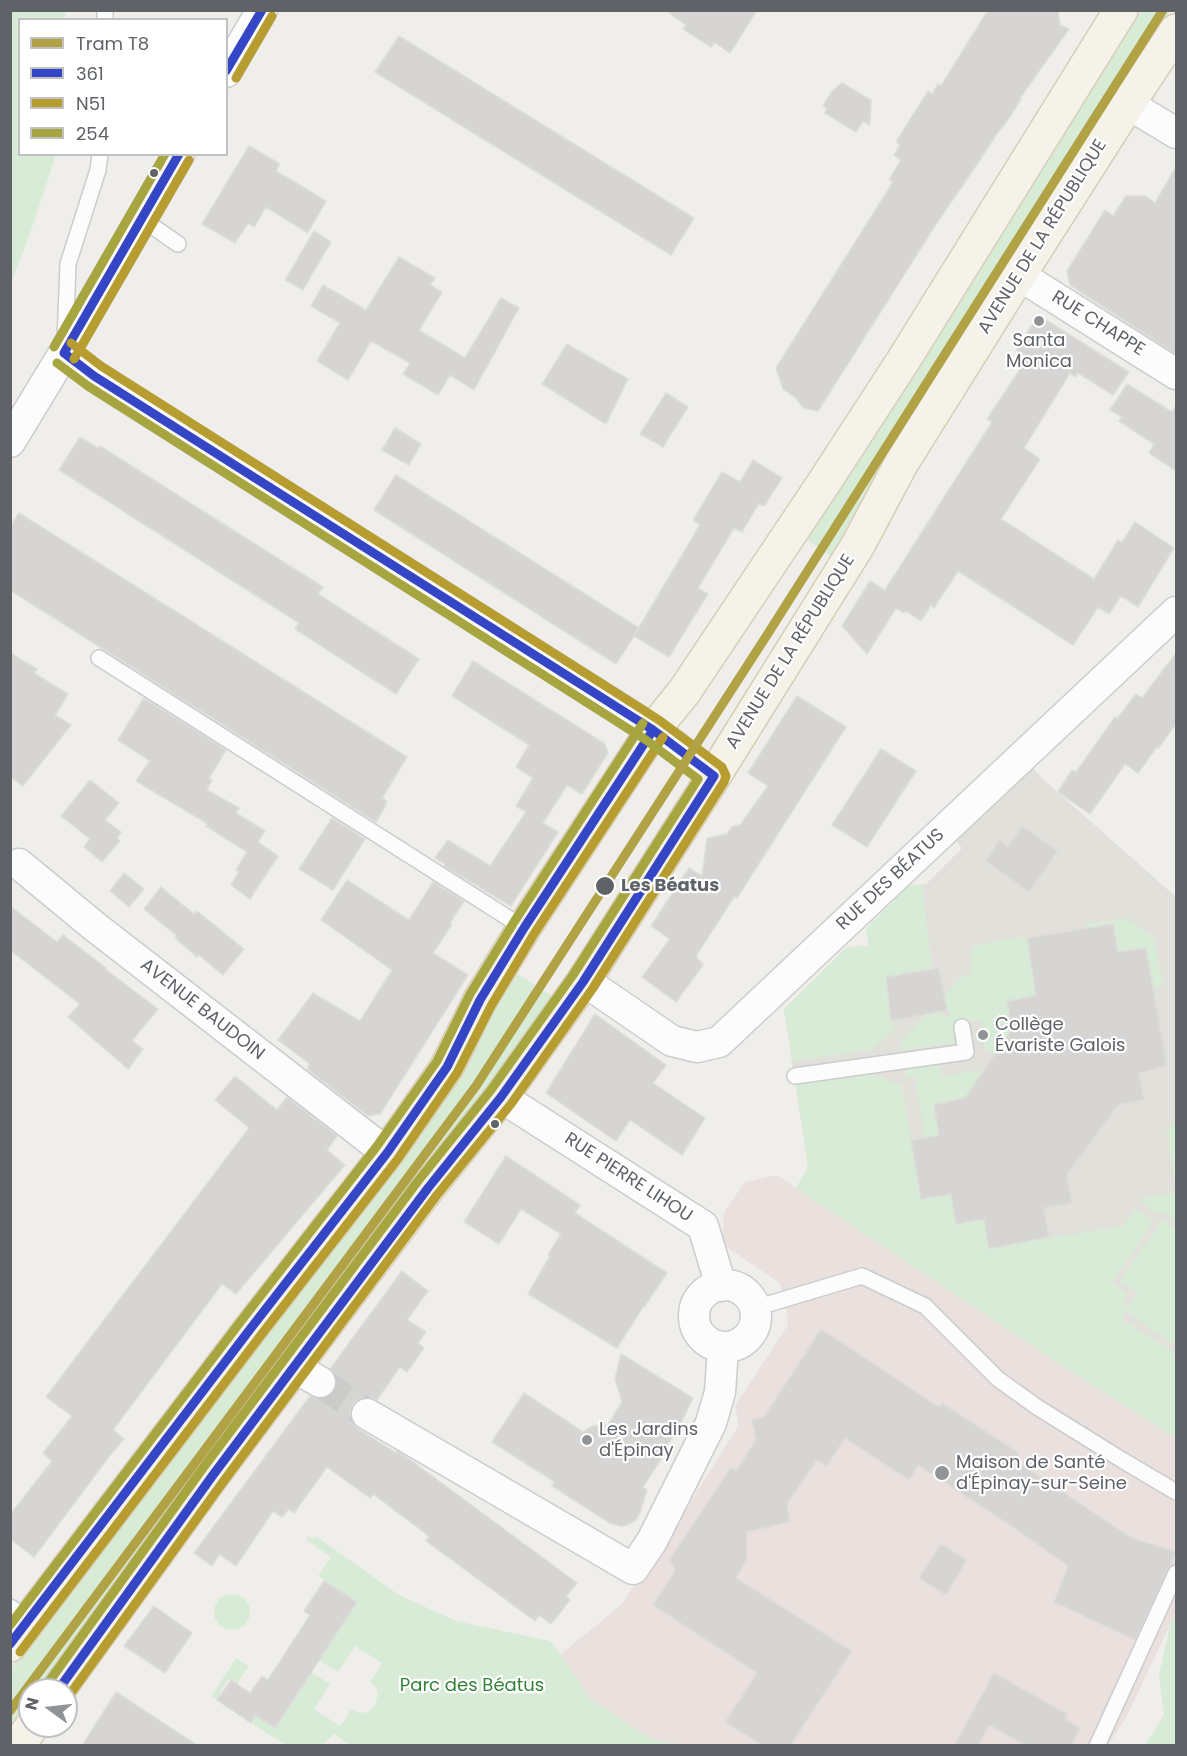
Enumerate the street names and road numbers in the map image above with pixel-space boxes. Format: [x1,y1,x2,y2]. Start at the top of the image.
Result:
street label: AVENUE DE LA RÉPUBLIQUE [974,136,1112,338]
street label: RUE CHAPPE [1047,287,1149,361]
street label: AVENUE DE LA RÉPUBLIQUE [722,551,860,753]
street label: RUE DES BÉATUS [833,825,949,935]
street label: AVENUE BAUDOIN [136,955,268,1065]
street label: RUE PIERRE LIHOU [560,1129,696,1227]

